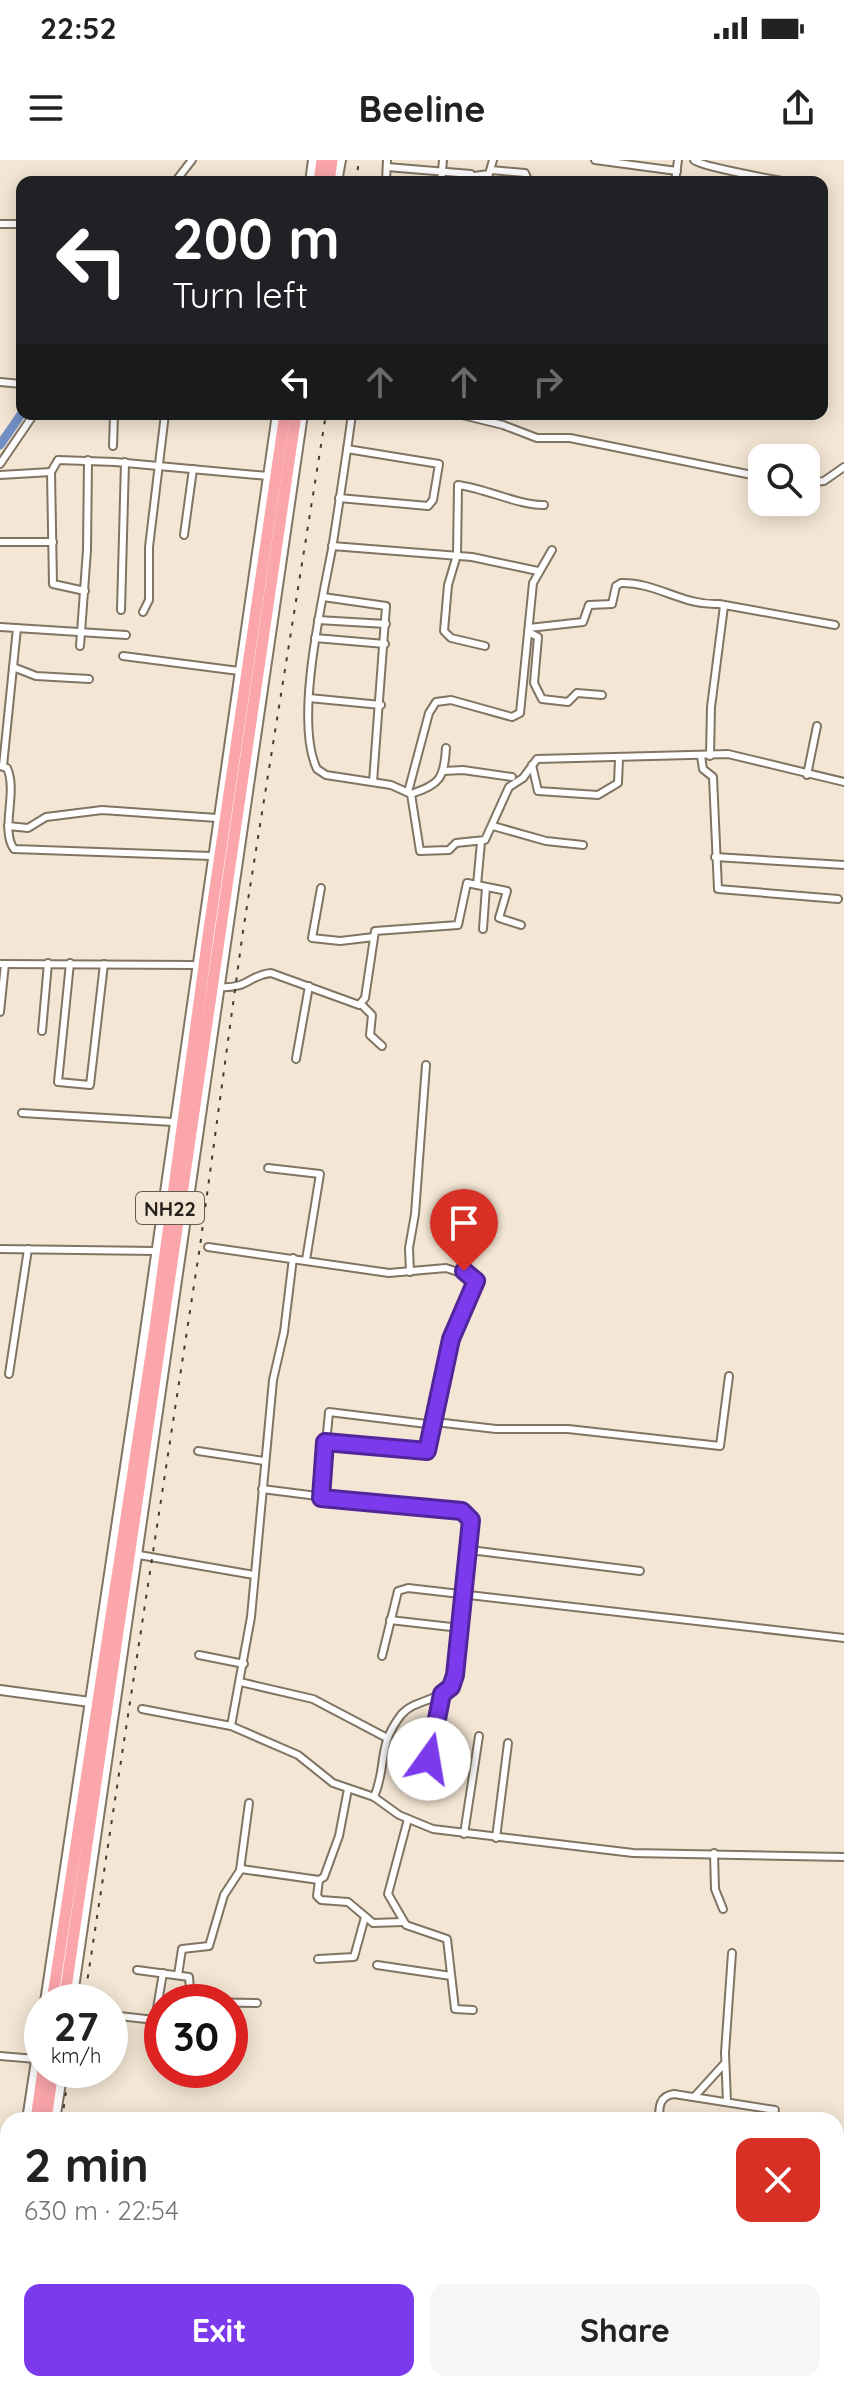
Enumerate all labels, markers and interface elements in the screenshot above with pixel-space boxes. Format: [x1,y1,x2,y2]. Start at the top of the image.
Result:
text: 22:52 [40,9,117,47]
icon: menu [24,86,68,130]
text: Beeline [359,86,485,131]
icon: share [776,86,820,130]
text: 200 m [172,203,340,273]
icon: left [40,208,144,312]
text: Turn left [172,272,308,317]
icon: left [274,360,318,404]
icon: ahead [358,360,402,404]
icon: ahead [442,360,486,404]
icon: right [526,360,570,404]
map controls [748,444,820,516]
button: search [748,444,820,516]
pin [430,1189,498,1271]
road number: NH22 [136,1192,204,1224]
icon: arrive [442,1201,486,1245]
position arrow [387,1717,471,1801]
speed limit sign: 30 [144,1984,248,2088]
text: 27 [54,2001,98,2051]
text: km/h [51,2043,101,2068]
text: 2 min [24,2134,149,2194]
button: close [736,2138,820,2222]
text: 630 m · 22:54 [24,2194,179,2227]
button: Exit [24,2284,414,2376]
button: Share [430,2284,820,2376]

